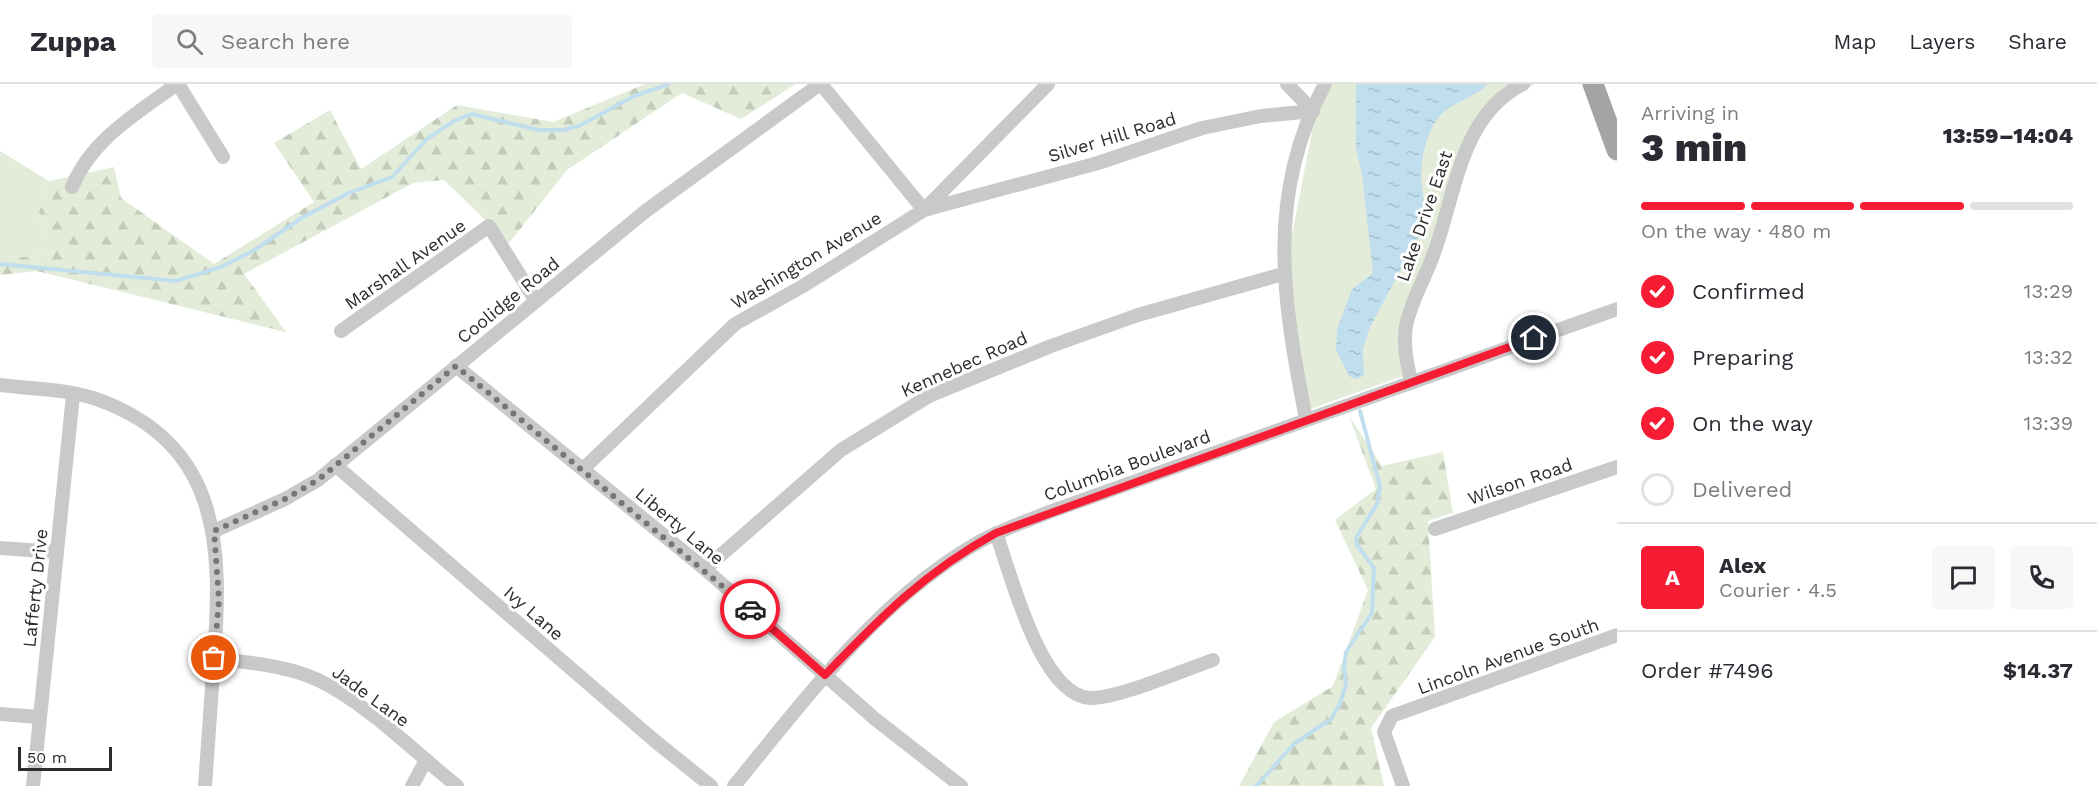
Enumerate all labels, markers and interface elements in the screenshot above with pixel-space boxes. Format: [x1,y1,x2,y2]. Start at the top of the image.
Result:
search box [152,14,572,68]
text: Zuppa [30,25,116,58]
icon: search [173,25,206,58]
text: Search here [221,29,350,54]
text: Map [1833,29,1876,54]
text: Layers [1909,29,1975,54]
text: Share [2008,29,2067,54]
text: Arriving in [1641,101,1739,125]
street label: Silver Hill Road [1045,108,1179,166]
text: 13:59–14:04 [1943,123,2073,148]
text: 3 min [1641,125,1747,170]
street label: Lake Drive East [1392,147,1456,284]
street label: Washington Avenue [727,207,885,313]
street label: Marshall Avenue [341,214,469,314]
text: On the way · 480 m [1641,219,1831,243]
street label: Coolidge Road [453,252,563,348]
icon: check [1641,275,1674,308]
text: Confirmed [1692,279,1805,304]
text: 13:29 [2024,279,2073,303]
pin [1508,312,1559,363]
icon: home [1517,321,1550,354]
street label: Kennebec Road [898,327,1030,401]
icon: check [1641,341,1674,374]
text: Preparing [1692,345,1793,370]
text: 13:32 [2024,345,2073,369]
icon: check [1641,407,1674,440]
text: On the way [1692,411,1813,436]
text: 13:39 [2024,411,2073,435]
street label: Columbia Boulevard [1041,425,1213,505]
street label: Wilson Road [1465,453,1575,509]
text: Delivered [1692,477,1792,502]
street label: Liberty Lane [631,483,729,569]
street label: Lafferty Drive [18,528,52,648]
button: chat [1932,546,1995,609]
button: phone [2010,546,2073,609]
text: Alex [1719,553,1766,578]
text: A [1665,565,1680,590]
text: Courier · 4.5 [1719,578,1837,602]
courier [720,579,780,639]
street label: Ivy Lane [500,581,568,645]
icon: car [734,593,767,626]
street label: Lincoln Avenue South [1414,613,1602,699]
pin [188,632,239,683]
icon: bag [197,641,230,674]
text: Order #7496 [1641,658,1774,683]
text: $14.37 [2003,658,2073,683]
street label: Jade Lane [328,661,414,731]
scale bar [18,744,112,772]
text: 50 m [27,748,67,767]

